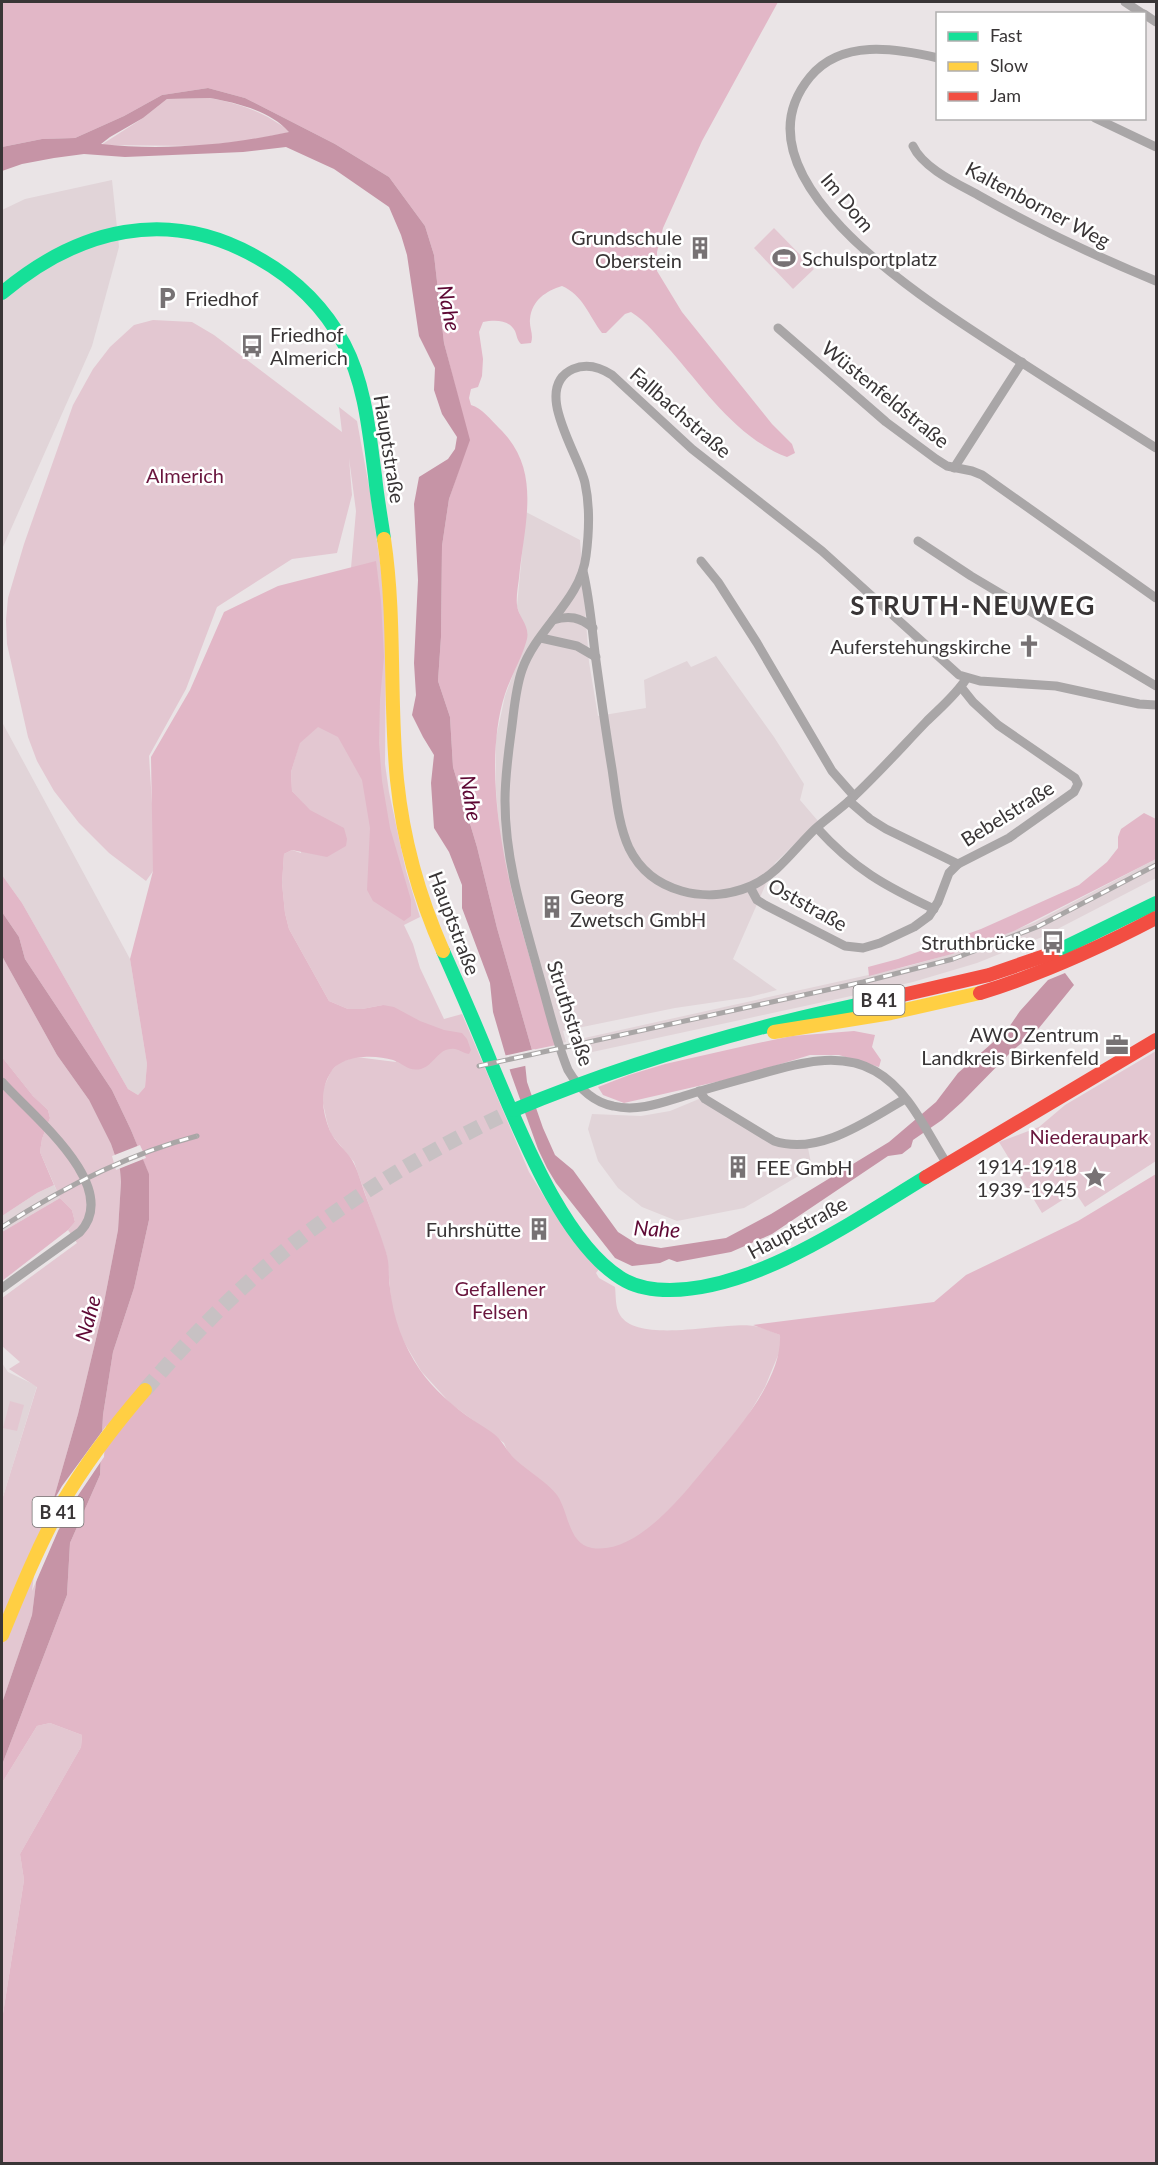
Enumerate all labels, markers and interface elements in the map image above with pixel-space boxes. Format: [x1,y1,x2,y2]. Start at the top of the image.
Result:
legend [936,12,1146,120]
text: Fast [990,24,1023,46]
text: Slow [990,54,1028,76]
text: Jam [990,84,1021,106]
street label: Kaltenborner Weg [962,156,1114,252]
street label: Im Dom [816,168,880,236]
place label: Grundschule Oberstein [571,225,682,272]
building icon: Grundschule Oberstein [687,235,713,261]
sports icon: Schulsportplatz [771,245,797,271]
place label: Schulsportplatz [802,246,937,270]
water label: Nahe [433,283,467,333]
parking icon: Friedhof [154,285,180,311]
place label: Friedhof [185,286,259,310]
place label: Friedhof Almerich [270,322,348,369]
bus stop icon: Friedhof Almerich [239,333,265,359]
street label: Wüstenfeldstraße [818,335,954,453]
street label: Fallbachstraße [626,362,736,462]
street label: Hauptstraße [370,393,410,505]
park label: Almerich [146,463,224,487]
district label: STRUTH-NEUWEG [850,589,1096,621]
church icon: Auferstehungskirche [1016,633,1042,659]
place label: Auferstehungskirche [830,634,1011,658]
water label: Nahe [456,773,488,823]
street label: Bebelstraße [956,775,1058,851]
street label: Hauptstraße [424,868,486,978]
street label: Oststraße [764,872,852,936]
place label: Georg Zwetsch GmbH [570,884,706,931]
building icon: Georg Zwetsch GmbH [539,894,565,920]
bus stop icon: Struthbrücke [1040,929,1066,955]
place label: Struthbrücke [921,930,1035,954]
street label: Struthstraße [543,957,599,1069]
road number: B 41 [854,985,904,1015]
place label: AWO Zentrum Landkreis Birkenfeld [921,1022,1099,1069]
office icon: AWO Zentrum Landkreis Birkenfeld [1104,1032,1130,1058]
park label: Niederaupark [1029,1124,1149,1148]
building icon: FEE GmbH [725,1154,751,1180]
place label: 1914-1918 1939-1945 [977,1154,1077,1201]
place label: FEE GmbH [756,1155,853,1179]
place icon: 1914-1918 1939-1945 [1082,1164,1108,1190]
street label: Hauptstraße [743,1191,851,1263]
water label: Nahe [633,1214,681,1242]
building icon: Fuhrshütte [526,1216,552,1242]
place label: Fuhrshütte [426,1217,521,1241]
park label: Gefallener Felsen [455,1276,546,1323]
water label: Nahe [69,1292,105,1344]
road number: B 41 [32,1497,84,1527]

